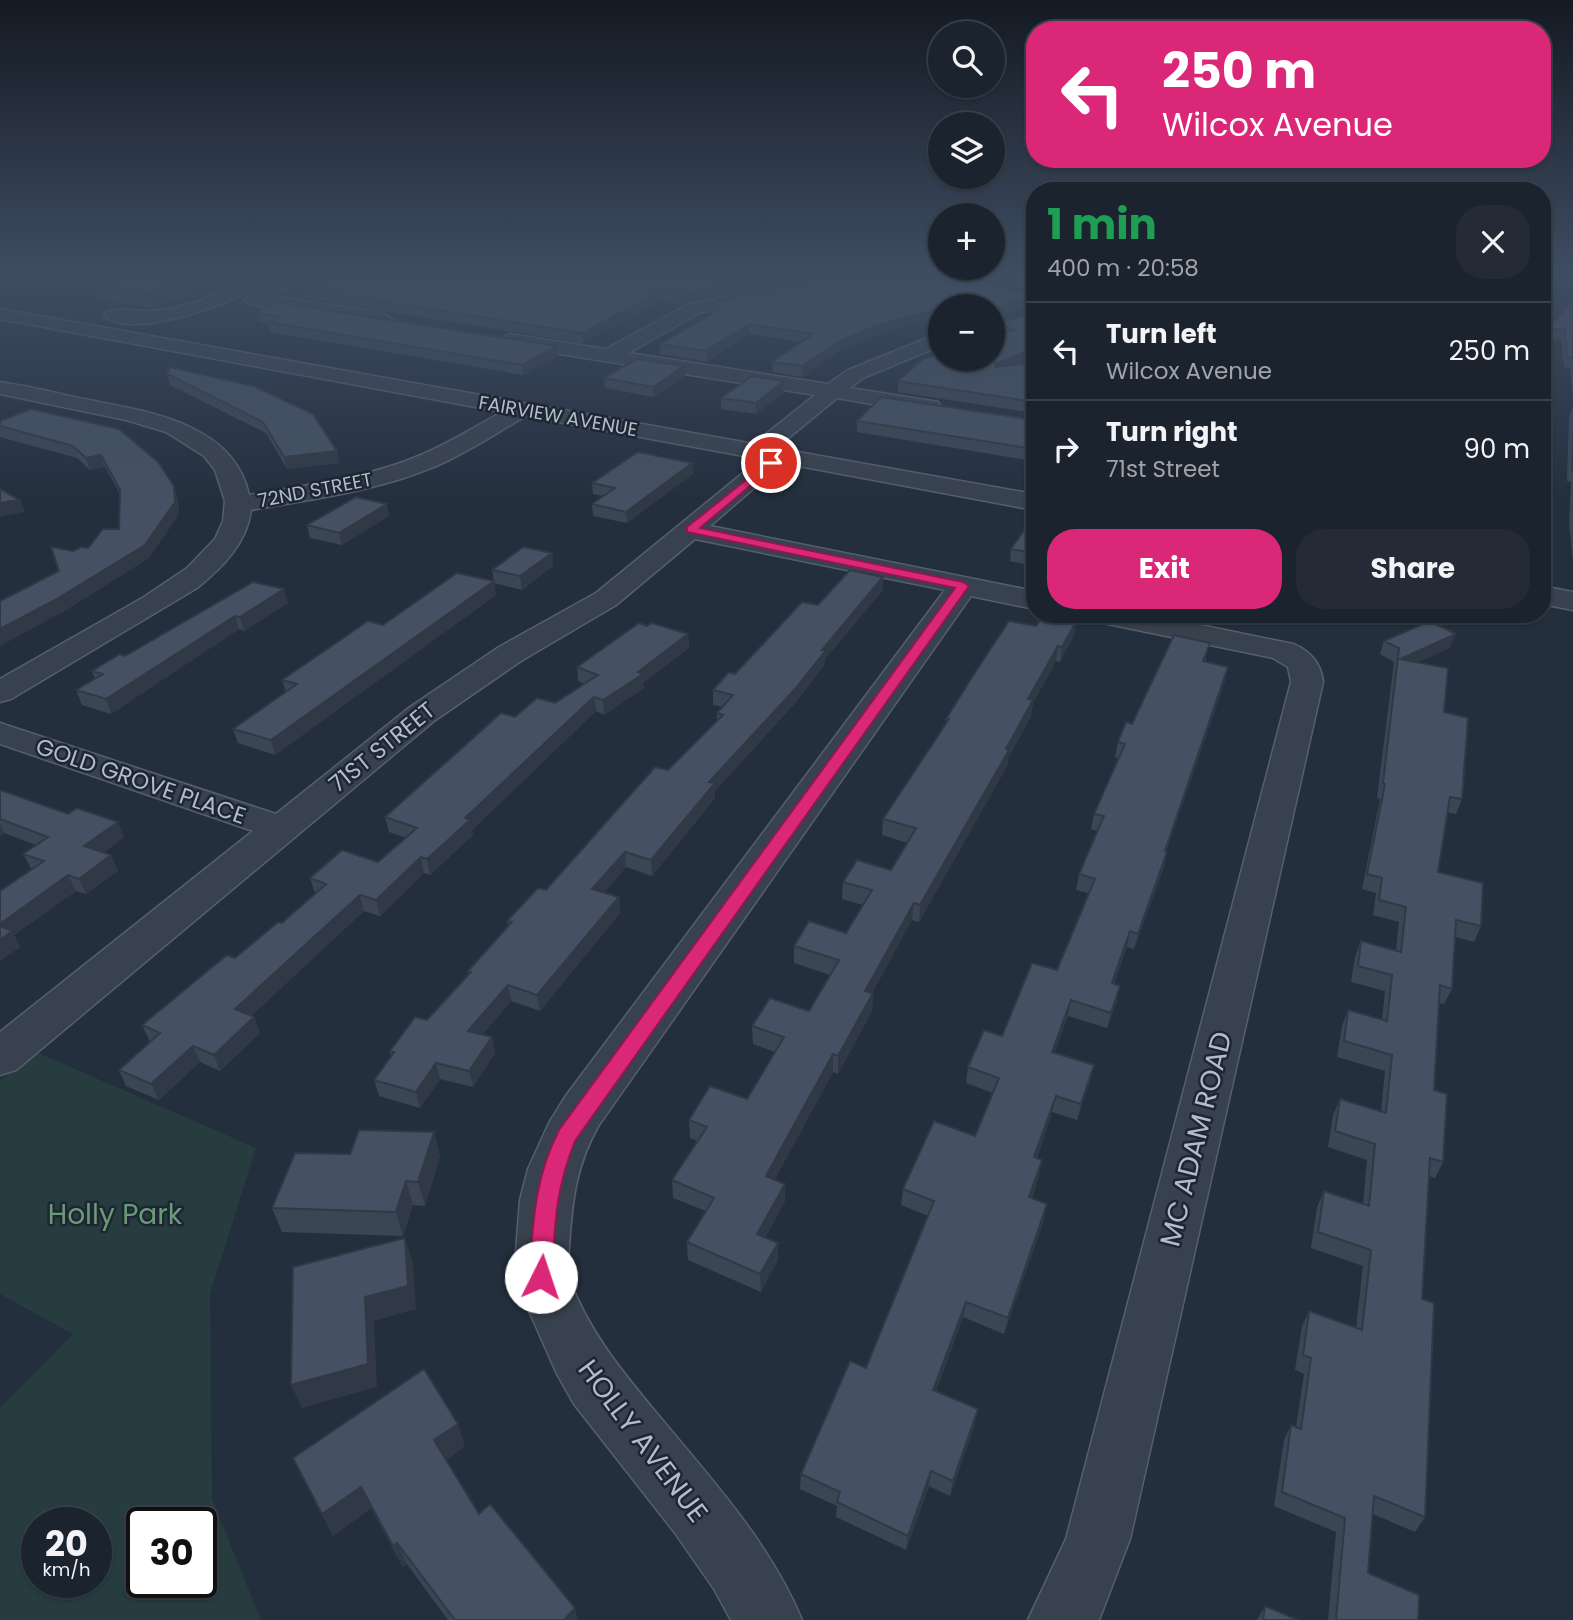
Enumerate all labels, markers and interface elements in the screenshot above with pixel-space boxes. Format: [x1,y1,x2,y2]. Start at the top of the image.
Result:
map controls [928,21,1005,371]
button: search [928,21,1005,98]
text: 250 m [1162,37,1316,105]
icon: left [1047,49,1138,140]
text: Wilcox Avenue [1162,102,1393,147]
button: layers [928,112,1005,189]
text: 1 min [1047,195,1157,254]
button: + [928,203,1005,280]
button: close [1456,205,1530,279]
text: 400 m · 20:58 [1047,252,1199,284]
button: − [928,294,1005,371]
text: Turn left [1106,316,1217,352]
icon: left [1047,332,1085,370]
text: 250 m [1449,333,1530,369]
text: Wilcox Avenue [1106,355,1272,387]
street label: FAIRVIEW AVENUE [476,389,640,443]
text: Turn right [1106,414,1238,450]
icon: right [1047,430,1085,468]
text: 90 m [1464,431,1530,467]
pin [741,433,801,493]
icon: arrive [752,444,790,482]
text: 71st Street [1106,453,1220,485]
street label: 72ND STREET [256,466,374,514]
button: Exit [1047,529,1282,609]
button: Share [1296,529,1530,609]
street label: 71ST STREET [322,694,442,800]
street label: GOLD GROVE PLACE [32,730,250,832]
street label: MC ADAM ROAD [1150,1028,1242,1250]
park label: Holly Park [48,1195,183,1234]
position arrow [504,1240,578,1314]
street label: HOLLY AVENUE [569,1352,717,1530]
speed limit sign: 30 [126,1507,217,1598]
text: 20 [45,1519,88,1568]
text: km/h [43,1557,90,1582]

